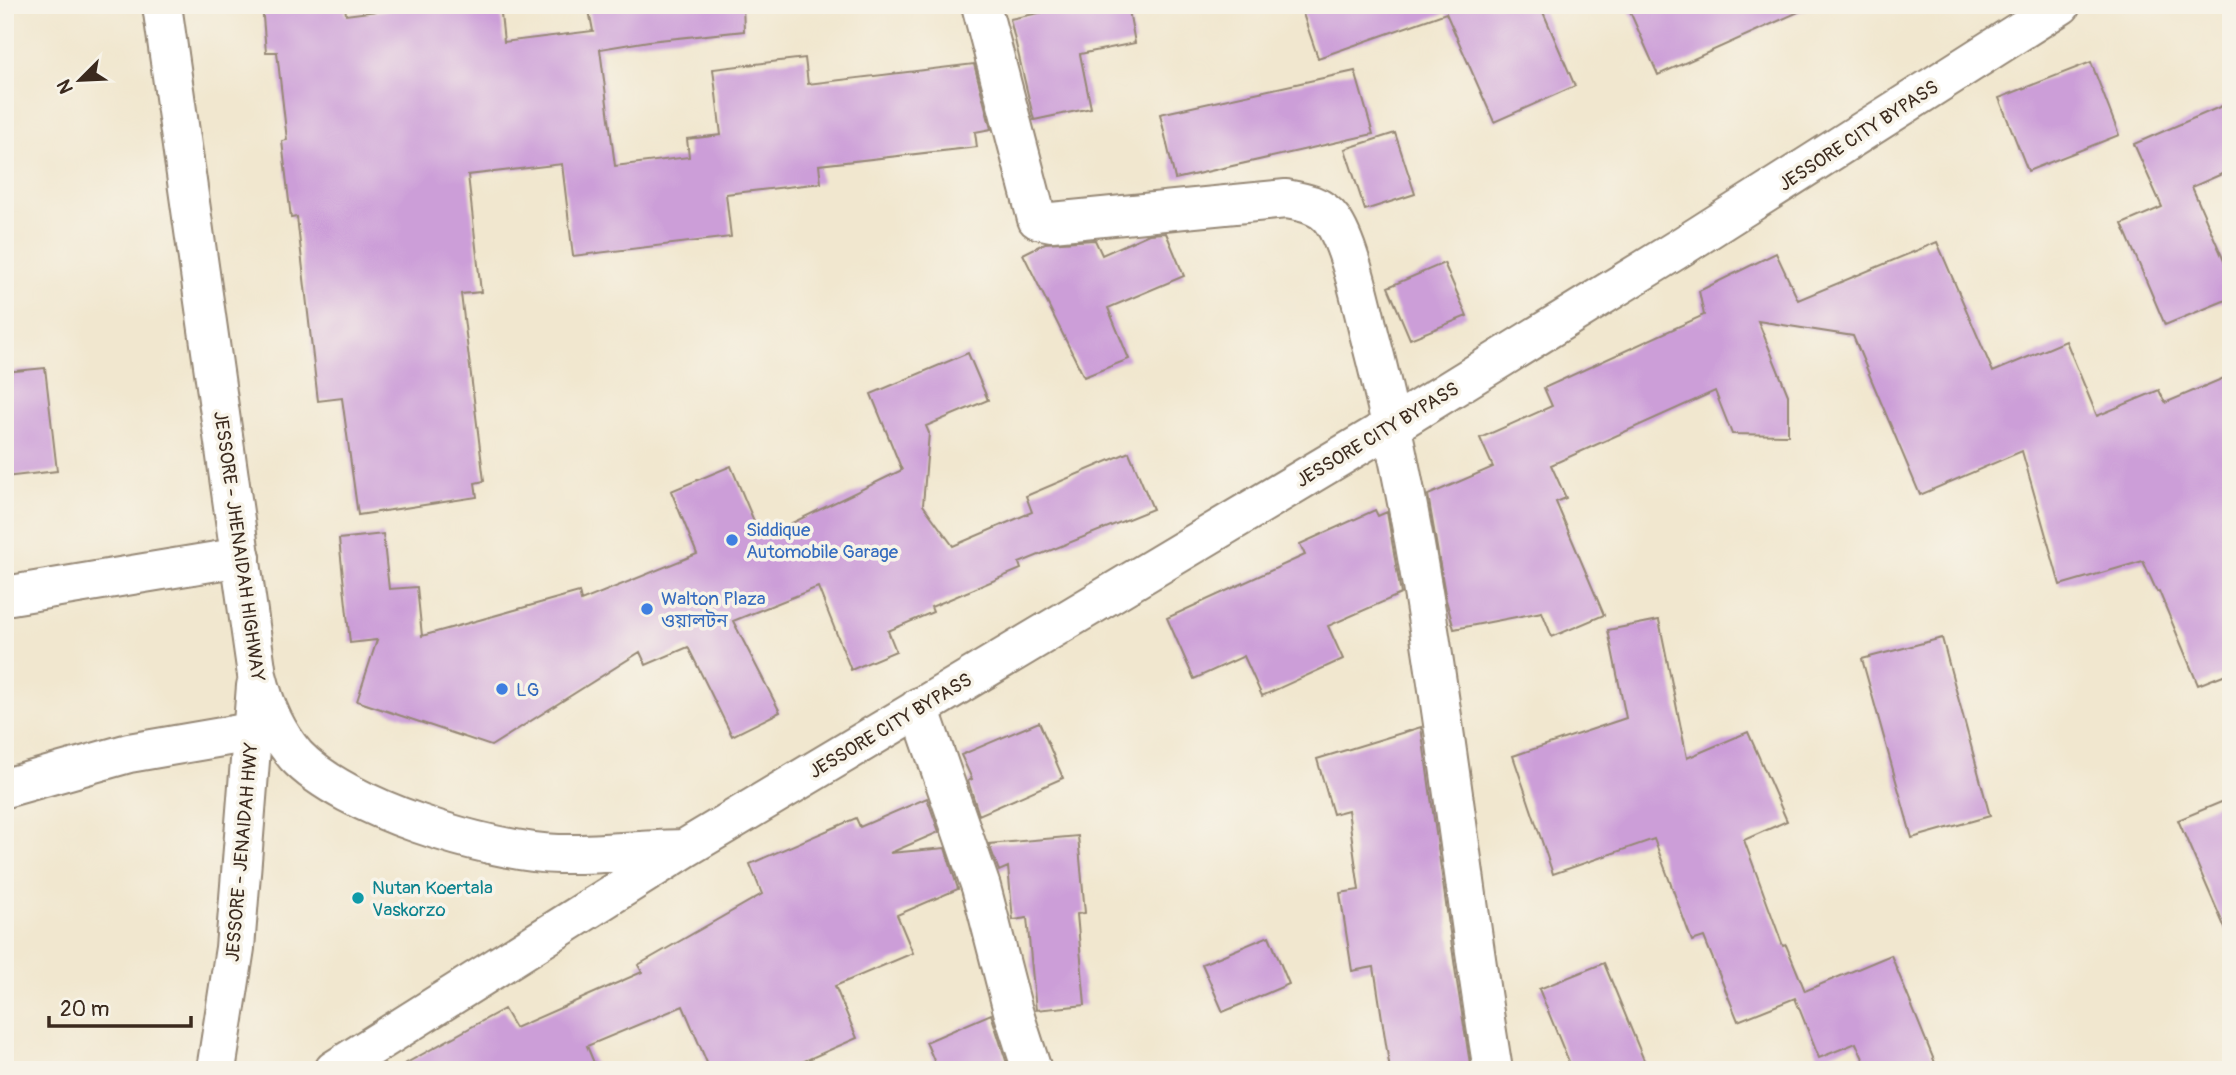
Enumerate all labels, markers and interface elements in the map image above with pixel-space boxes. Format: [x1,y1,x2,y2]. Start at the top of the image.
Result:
north arrow [46,46,116,116]
street label: JESSORE CITY BYPASS [1774,75,1943,196]
text: N [52,76,79,97]
street label: JESSORE CITY BYPASS [1292,377,1463,493]
street label: JESSORE - JHENAIDAH HIGHWAY [208,409,270,683]
place label: Siddique Automobile Garage [746,518,899,564]
marker: Siddique Automobile Garage [724,532,740,548]
place label: Walton Plaza ওয়ালটন [661,587,766,633]
marker: Walton Plaza ওয়ালটন [639,601,655,617]
street label: JESSORE CITY BYPASS [805,668,976,784]
place label: LG [516,678,539,702]
marker: LG [494,681,510,697]
street label: JESSORE - JENAIDAH HWY [220,741,264,963]
place label: Nutan Koertala Vaskorzo [372,876,493,922]
marker: Nutan Koertala Vaskorzo [350,890,366,906]
scale bar [49,984,191,1028]
text: 20 m [60,996,109,1023]

